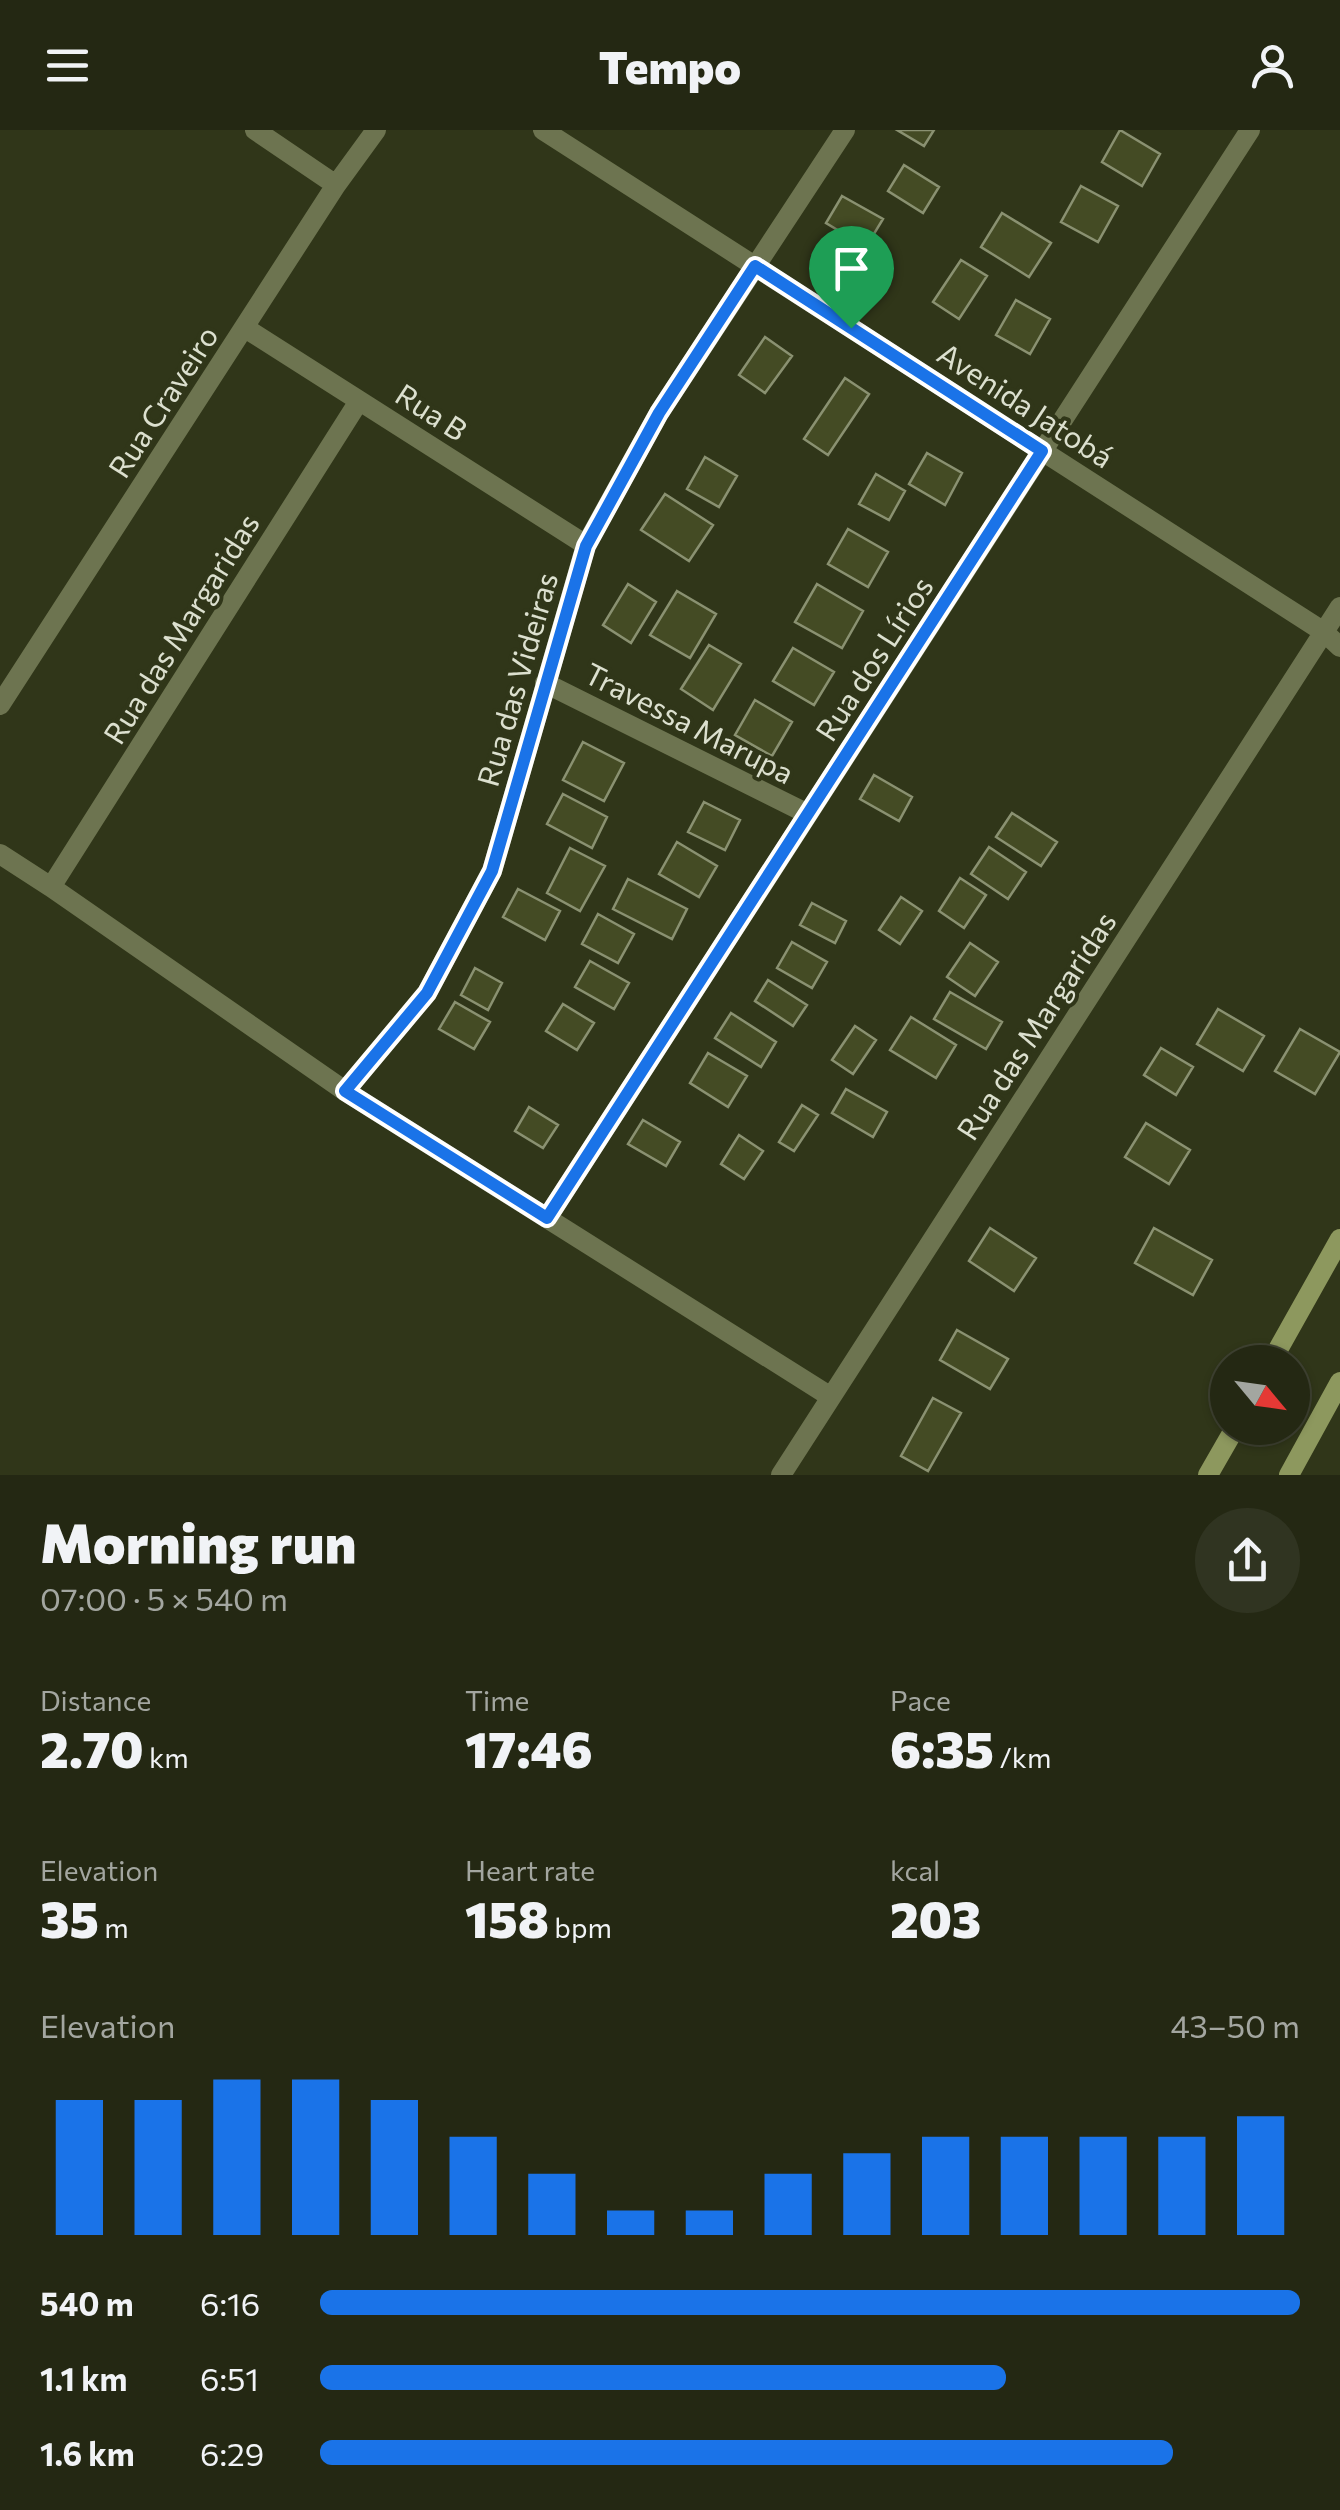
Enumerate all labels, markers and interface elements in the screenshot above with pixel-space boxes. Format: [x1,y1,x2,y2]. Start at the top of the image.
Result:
icon: menu [40,38,95,93]
text: Tempo [599,38,741,93]
icon: person [1245,38,1300,93]
pin [809,226,894,329]
icon: arrive [824,241,879,296]
street label: Rua Craveiro [99,318,225,484]
street label: Avenida Jatobá [931,334,1121,474]
street label: Rua B [389,374,475,448]
street label: Rua das Margaridas [94,506,266,750]
street label: Rua das Videiras [468,568,564,790]
street label: Rua dos Lírios [806,569,940,747]
street label: Travessa Marupa [579,653,801,791]
street label: Rua das Margaridas [947,904,1123,1146]
north arrow [1210,1345,1310,1445]
map controls [1210,1345,1310,1445]
text: Morning run [40,1507,356,1574]
button: share [1195,1508,1300,1613]
text: 07:00 · 5 × 540 m [40,1578,288,1618]
text: Distance [40,1683,151,1717]
text: Time [465,1683,529,1717]
text: Pace [890,1683,951,1717]
text: 2.70 [40,1717,144,1778]
text: 17:46 [465,1717,593,1778]
text: 6:35 [890,1717,994,1778]
text: km [144,1740,189,1774]
text: /km [994,1740,1051,1774]
text: Elevation [40,1853,158,1887]
text: Heart rate [465,1853,595,1887]
text: kcal [890,1853,940,1887]
text: 35 [40,1887,99,1948]
text: 158 [465,1887,549,1948]
text: 203 [890,1887,981,1948]
text: m [99,1910,129,1944]
text: bpm [549,1910,612,1944]
text: Elevation [40,2005,175,2045]
text: 43–50 m [1170,2005,1300,2045]
text: 540 m [40,2283,134,2323]
text: 6:16 [200,2283,260,2323]
text: 1.1 km [40,2358,127,2398]
text: 6:51 [200,2358,259,2398]
text: 1.6 km [40,2433,135,2473]
text: 6:29 [200,2433,264,2473]

